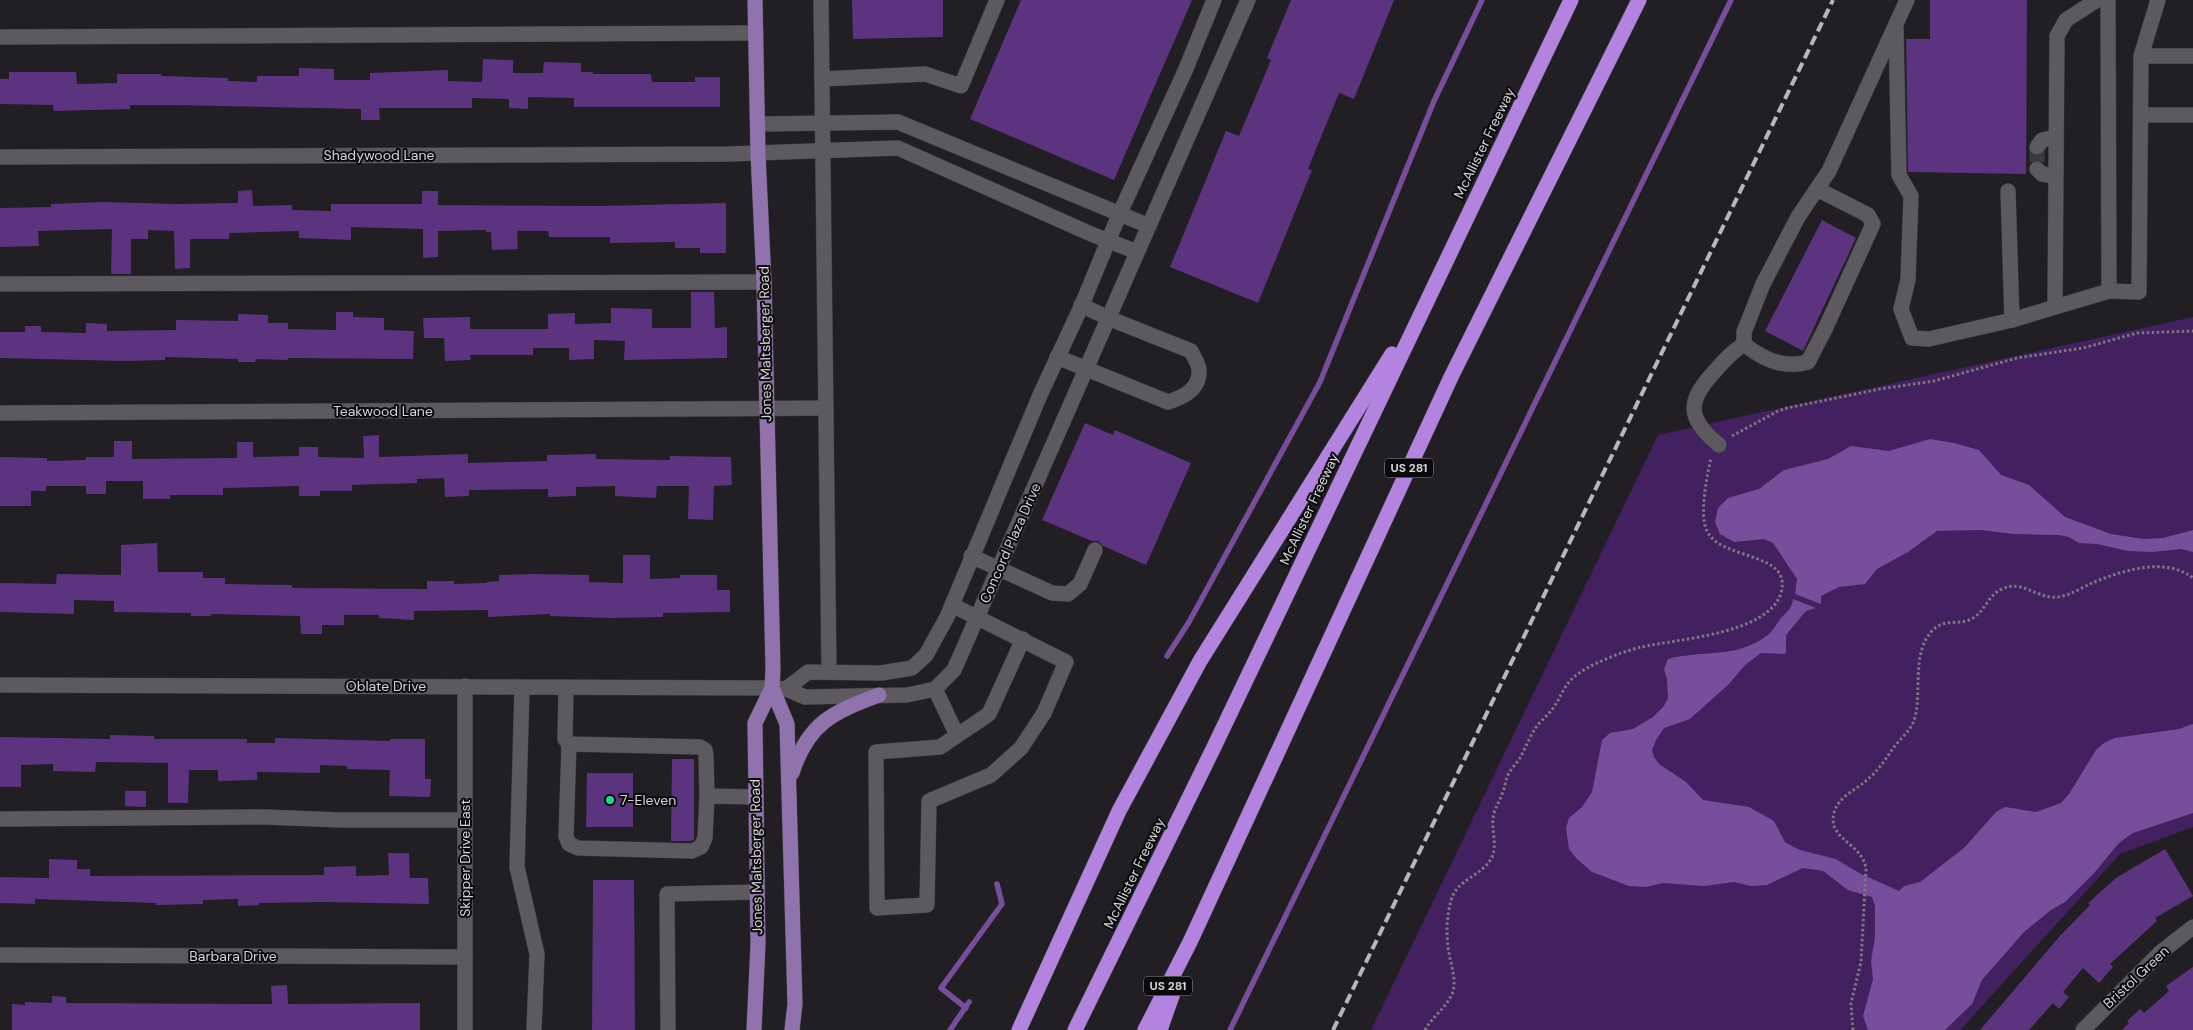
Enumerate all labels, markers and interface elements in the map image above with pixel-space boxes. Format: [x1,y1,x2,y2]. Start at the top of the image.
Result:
street label: McAllister Freeway [1449,84,1519,201]
street label: Shadywood Lane [324,146,434,164]
street label: Jones Maltsberger Road [755,266,775,422]
street label: Teakwood Lane [333,402,433,420]
street label: McAllister Freeway [1275,450,1343,568]
road number: US 281 [1385,458,1433,478]
street label: Concord Plaza Drive [975,480,1045,606]
street label: Oblate Drive [346,677,426,695]
street label: Jones Maltsberger Road [746,779,766,935]
place label: 7-Eleven [620,791,676,809]
marker: 7-Eleven [604,794,616,806]
street label: Skipper Drive East [456,799,474,917]
street label: McAllister Freeway [1099,814,1169,931]
street label: Bristol Green [2099,942,2173,1012]
street label: Barbara Drive [189,947,277,965]
road number: US 281 [1144,976,1192,996]

